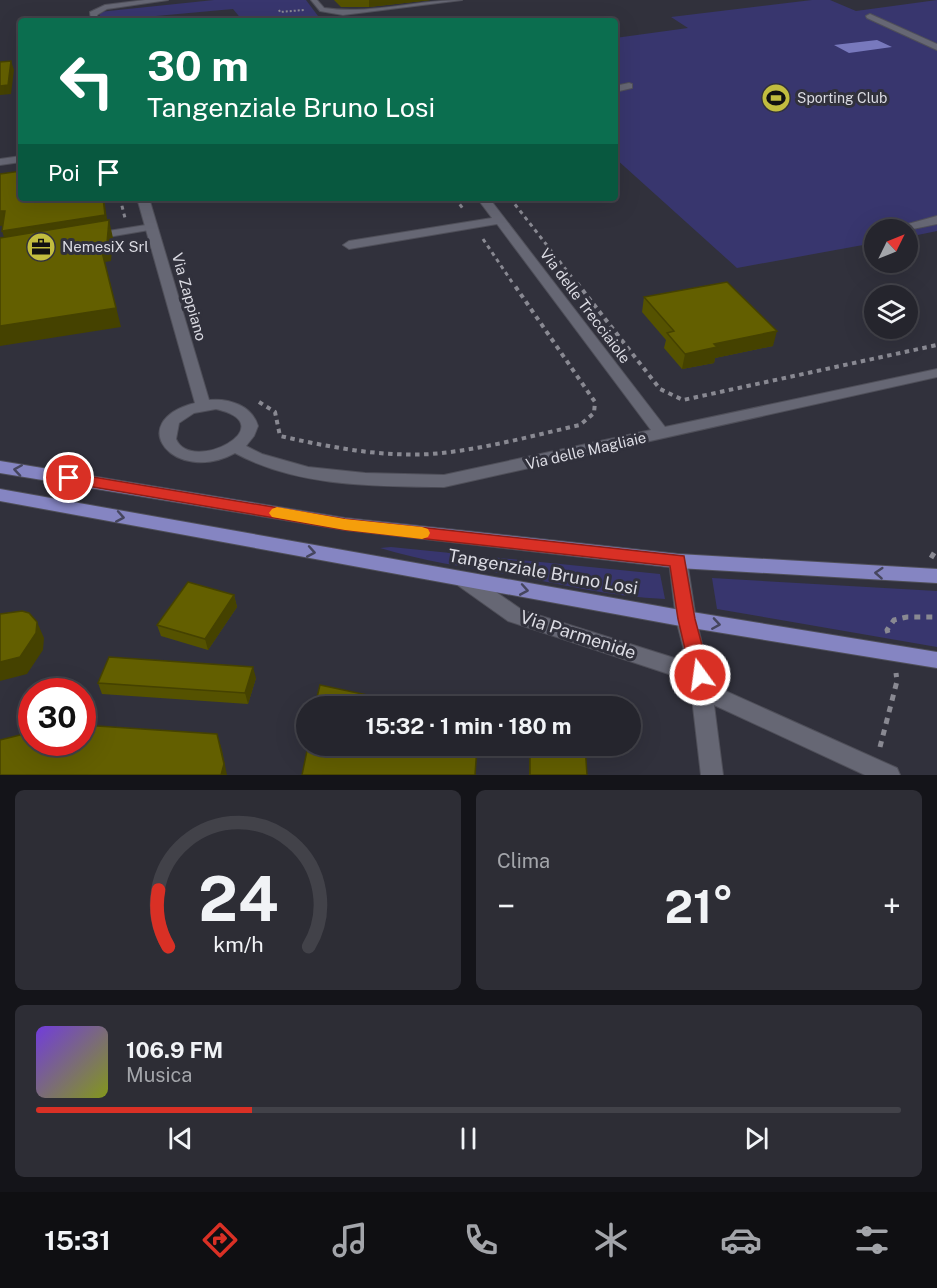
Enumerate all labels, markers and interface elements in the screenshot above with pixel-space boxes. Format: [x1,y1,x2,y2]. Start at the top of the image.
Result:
text: 30 m [147,41,249,90]
icon: left [48,42,126,120]
sports icon: Sporting Club [760,82,792,114]
place label: Sporting Club [797,90,887,106]
text: Tangenziale Bruno Losi [147,91,435,123]
icon: arrive [92,156,125,189]
text: Poi [48,160,80,186]
north arrow [864,219,918,273]
map controls [864,219,918,339]
office icon: NemesiX Srl [25,231,57,263]
place label: NemesiX Srl [62,238,149,255]
street label: Via delle Trecciaiole [537,245,634,366]
street label: Via Zappiano [169,251,210,343]
button: layers [864,285,918,339]
street label: Via delle Magliaie [524,428,648,473]
pin [43,452,94,503]
icon: arrive [52,461,85,494]
one-way arrow [14,464,24,477]
one-way arrow [114,510,124,523]
street label: Tangenziale Bruno Losi [447,544,640,599]
one-way arrow [306,545,316,558]
one-way arrow [874,566,883,579]
one-way arrow [519,583,529,596]
street label: Via Parmenide [518,606,639,663]
one-way arrow [711,617,721,630]
position arrow [668,643,732,707]
speed limit sign: 30 [18,678,96,756]
text: 15:32 · 1 min · 180 m [366,713,571,739]
text: Clima [497,849,550,873]
text: 24 [198,862,278,935]
text: 21° [664,880,734,933]
text: − [497,887,515,925]
text: + [883,887,901,925]
text: km/h [213,932,263,957]
text: 106.9 FM [126,1037,223,1063]
text: Musica [126,1063,192,1087]
icon: previous [164,1122,197,1155]
icon: pause [452,1122,485,1155]
icon: next [740,1122,773,1155]
icon: directions [199,1219,241,1261]
icon: music [329,1219,371,1261]
icon: phone [460,1219,502,1261]
icon: climate [590,1219,632,1261]
icon: car [720,1219,762,1261]
icon: filters [851,1219,893,1261]
text: 15:31 [44,1224,111,1256]

